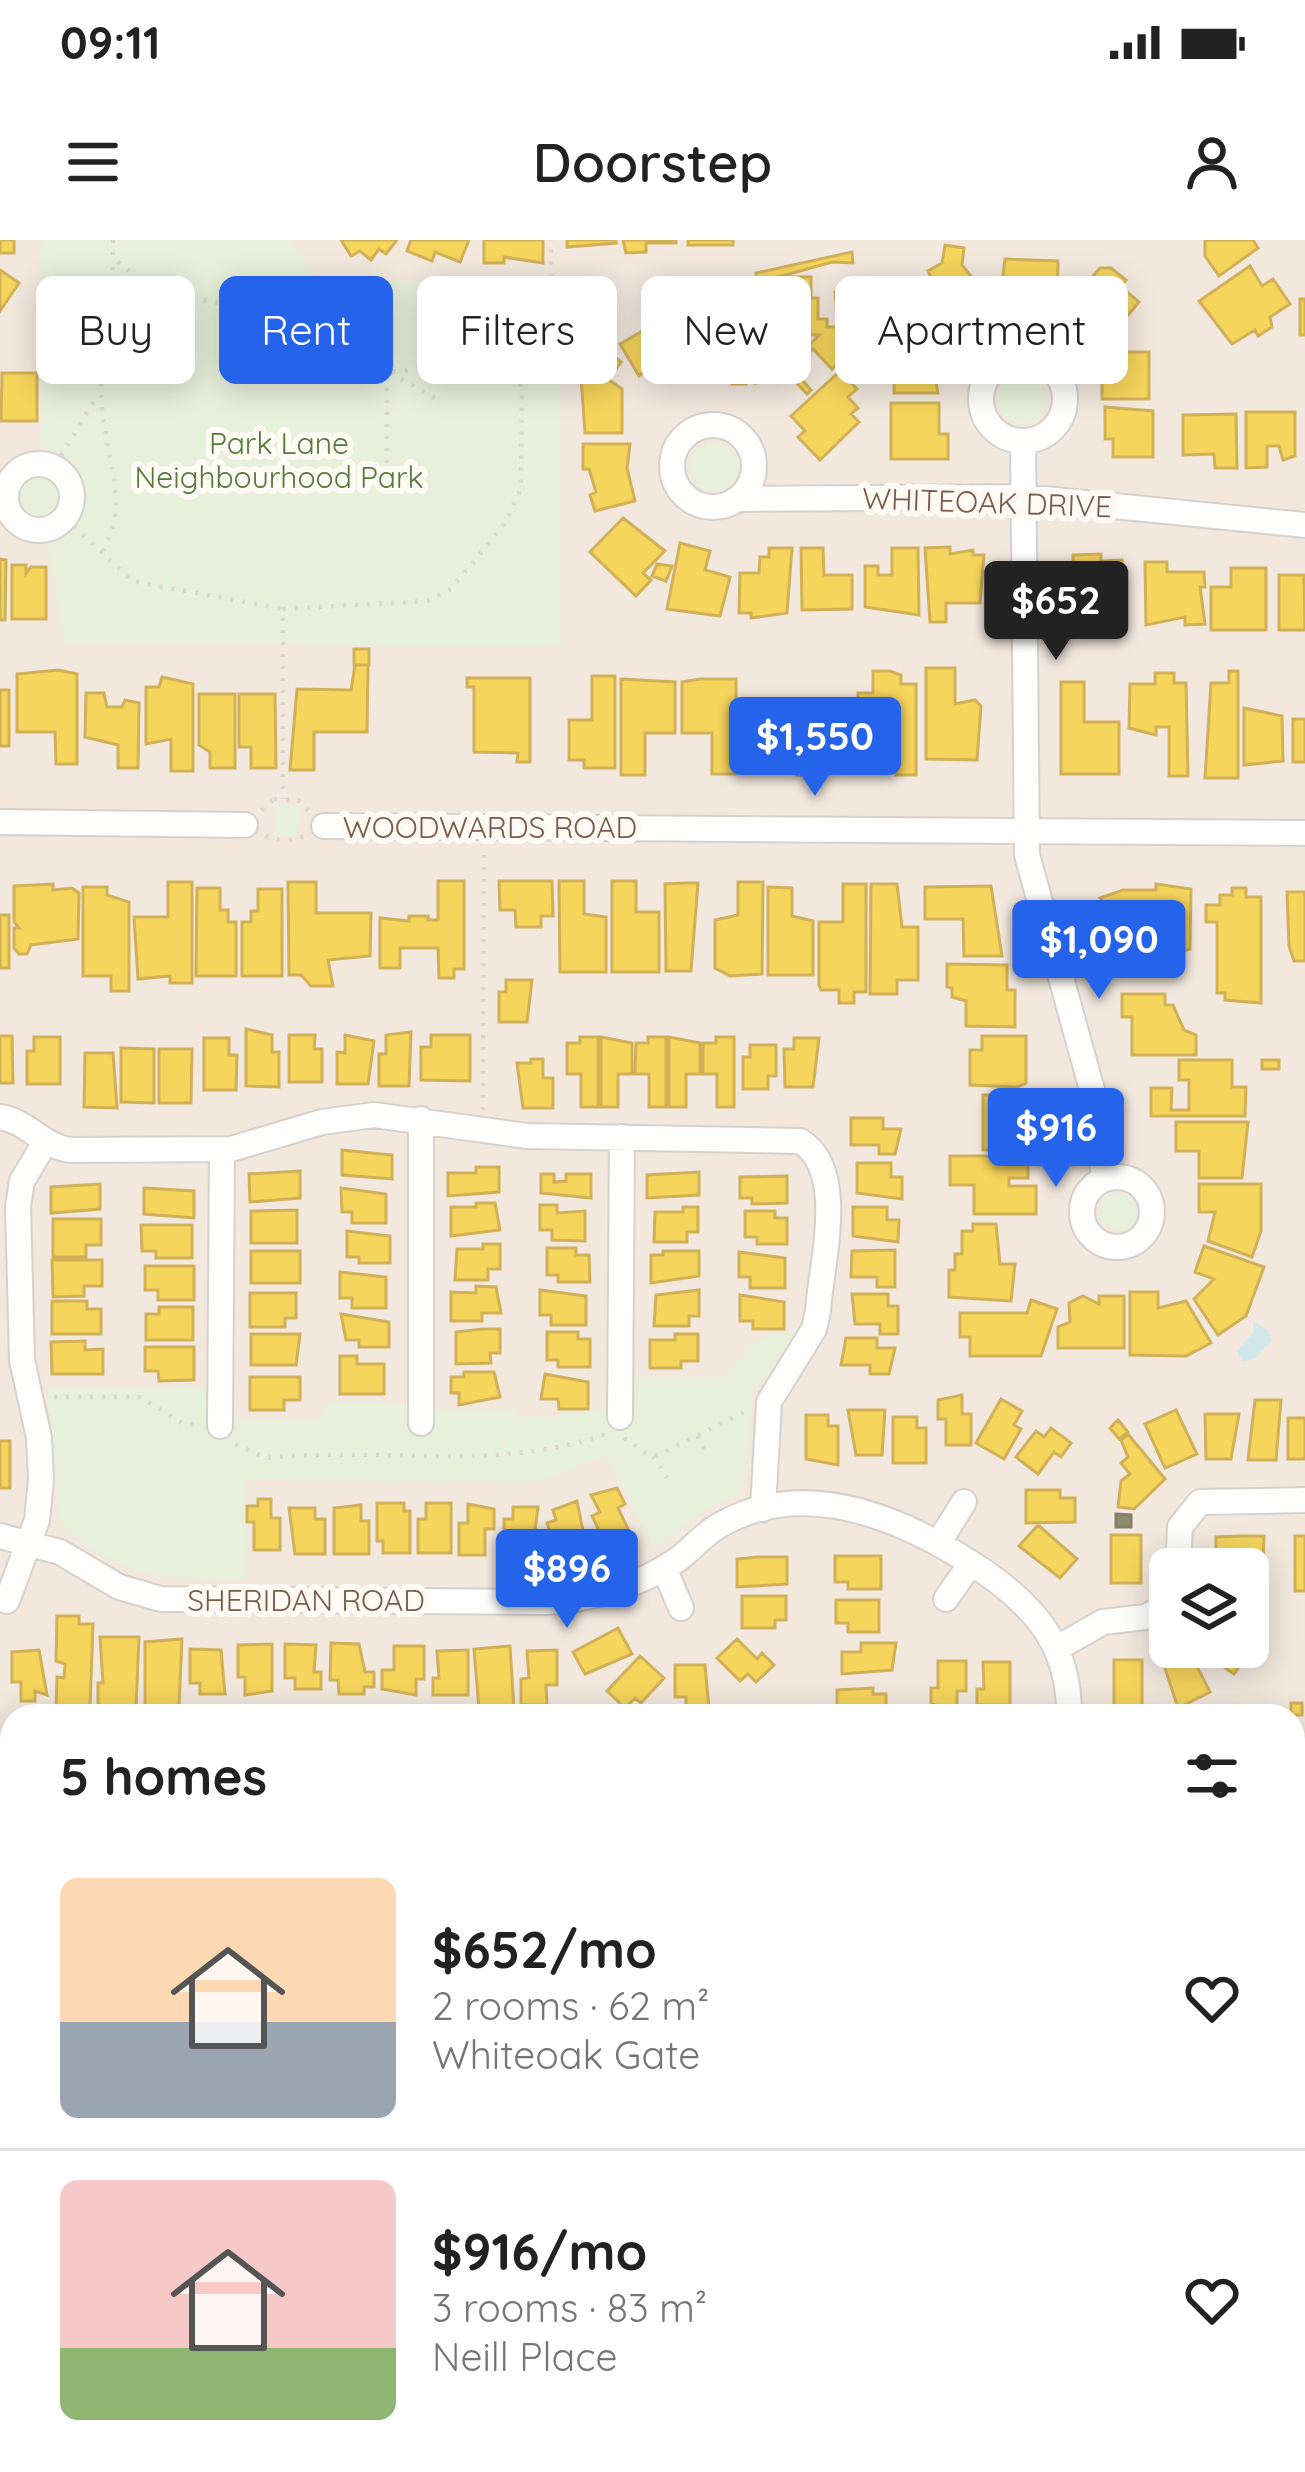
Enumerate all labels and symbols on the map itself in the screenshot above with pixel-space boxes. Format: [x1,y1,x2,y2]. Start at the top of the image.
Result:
park label: Park Lane Neighbourhood Park [134,424,424,496]
street label: WHITEOAK DRIVE [861,479,1113,525]
pin: $652 [985,561,1127,663]
pin: $1,550 [717,697,913,799]
street label: WOODWARDS ROAD [343,808,637,846]
pin: $1,090 [1001,900,1197,1002]
pin: $916 [985,1088,1127,1190]
pin: $896 [496,1529,638,1631]
street label: SHERIDAN ROAD [187,1581,425,1619]

